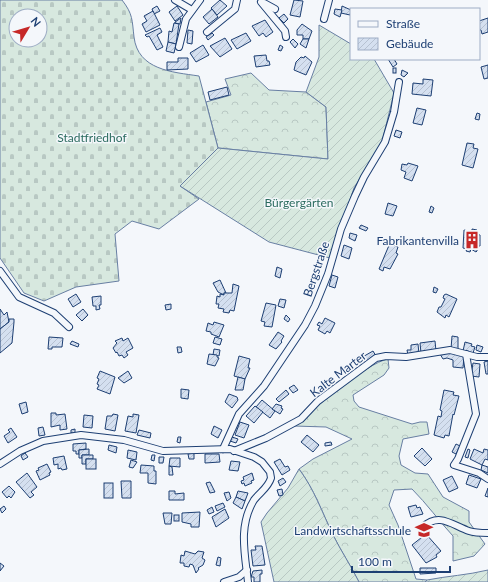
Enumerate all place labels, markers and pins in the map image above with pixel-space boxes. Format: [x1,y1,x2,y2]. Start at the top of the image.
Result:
building icon: Fabrikantenvilla [462,230,482,250]
place label: Fabrikantenvilla [377,233,459,248]
school or university icon: Landwirtschaftsschule [414,520,434,540]
place label: Landwirtschaftsschule [294,523,411,538]

